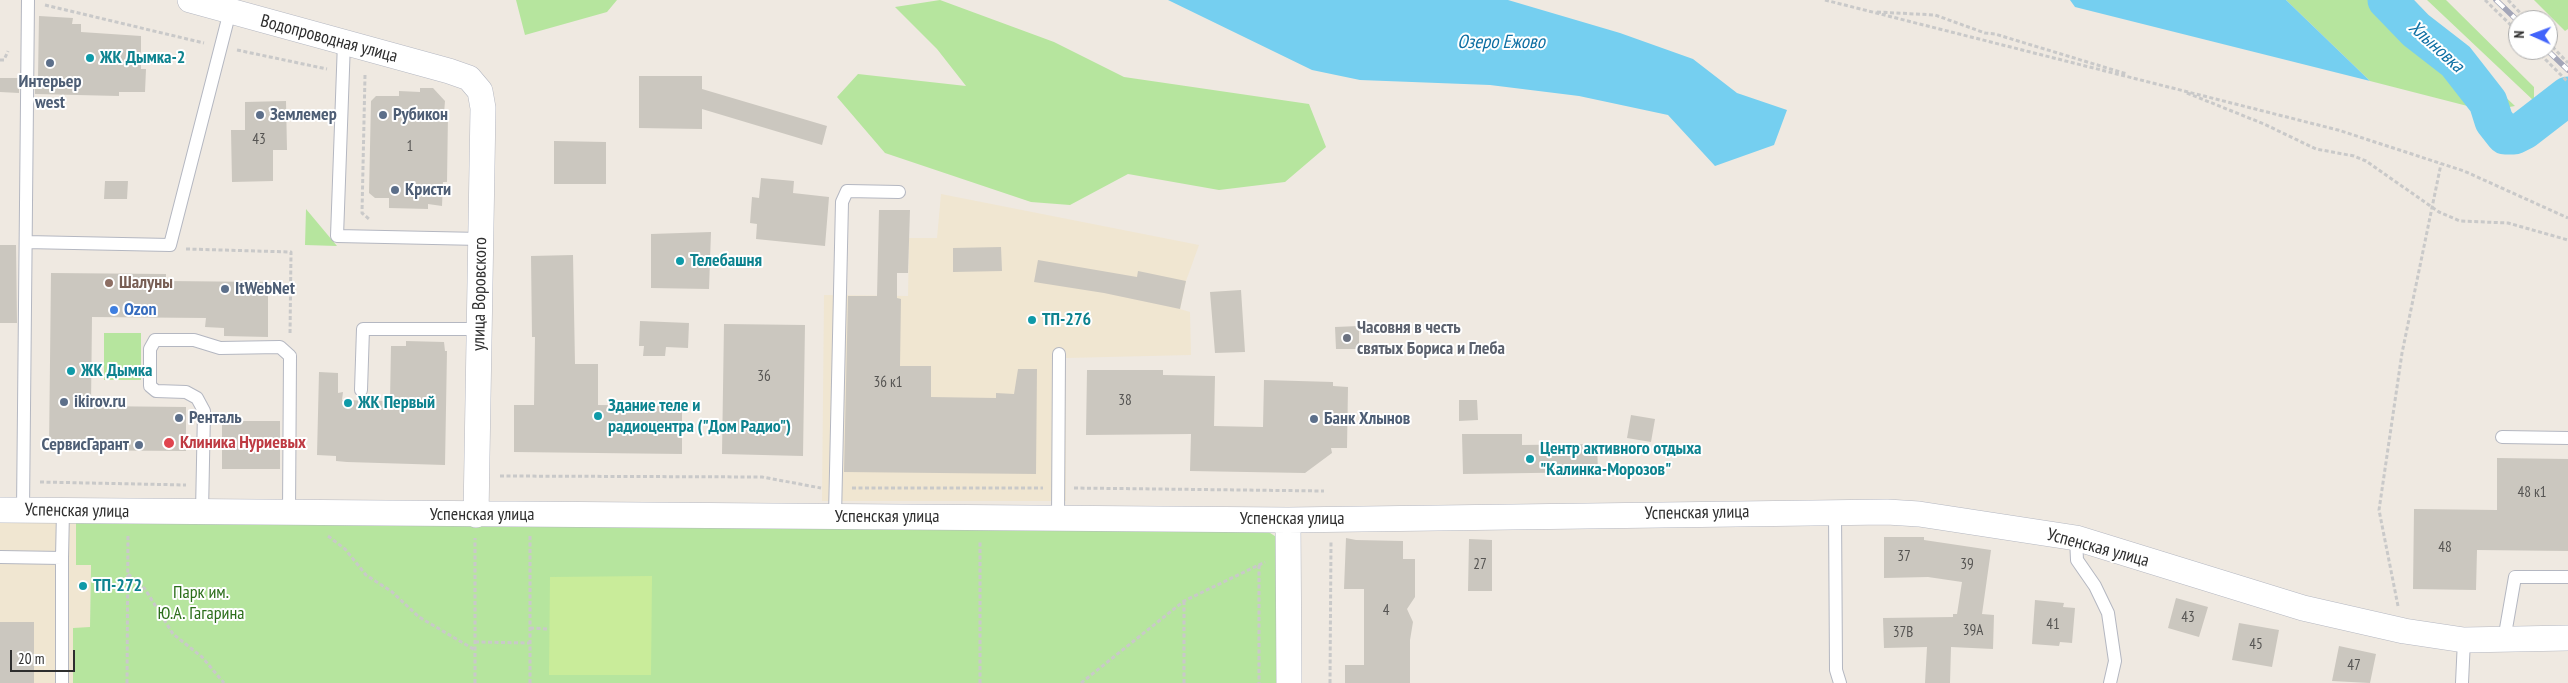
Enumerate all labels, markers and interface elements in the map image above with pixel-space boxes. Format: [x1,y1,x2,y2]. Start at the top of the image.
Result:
street label: Водопроводная улица [258,10,400,68]
north arrow [2508,10,2558,60]
water label: Хлыновка [2404,16,2468,78]
text: N [2510,30,2528,39]
water label: Озеро Ежово [1457,32,1545,54]
place label: ЖК Дымка-2 [100,47,185,69]
marker: ЖК Дымка-2 [84,52,96,64]
marker: Интерьер west [44,57,56,69]
place label: Интерьер west [19,71,81,114]
place label: Землемер [270,104,337,126]
place label: Рубикон [393,104,448,126]
marker: Землемер [254,109,266,121]
marker: Рубикон [377,109,389,121]
house number: 43 [252,131,266,149]
house number: 1 [407,138,413,156]
place label: Кристи [405,179,451,201]
marker: Кристи [389,184,401,196]
street label: улица Воровского [468,237,492,351]
place label: Телебашня [690,250,762,272]
marker: Телебашня [674,255,686,267]
place label: Шалуны [119,272,173,294]
marker: Шалуны [103,277,115,289]
place label: ItWebNet [235,278,295,300]
marker: ItWebNet [219,283,231,295]
place label: Ozon [124,299,157,321]
marker: Ozon [108,304,120,316]
place label: ТП-276 [1042,309,1091,331]
marker: ТП-276 [1026,314,1038,326]
place label: Часовня в честь святых Бориса и Глеба [1357,317,1505,359]
marker: Часовня в честь святых Бориса и Глеба [1341,332,1353,344]
place label: ЖК Дымка [81,360,152,382]
marker: ЖК Дымка [65,365,77,377]
house number: 36 [757,368,771,386]
house number: 36 к1 [873,374,903,392]
place label: ikirov.ru [74,391,126,413]
place label: ЖК Первый [358,392,435,414]
house number: 38 [1118,392,1132,410]
place label: Здание теле и радиоцентра ("Дом Радио") [608,395,791,438]
marker: ikirov.ru [58,396,70,408]
marker: ЖК Первый [342,397,354,409]
place label: Ренталь [189,407,242,429]
place label: Банк Хлынов [1324,408,1410,430]
marker: Здание теле и радиоцентра ("Дом Радио") [592,410,604,422]
marker: Ренталь [173,412,185,424]
marker: Банк Хлынов [1308,413,1320,425]
place label: Клиника Нуриевых [180,432,306,454]
place label: СервисГарант [41,434,129,456]
marker: Клиника Нуриевых [162,436,176,450]
place label: Центр активного отдыха "Калинка-Морозов" [1540,438,1701,480]
marker: СервисГарант [133,439,145,451]
marker: Центр активного отдыха "Калинка-Морозов" [1524,453,1536,465]
house number: 48 к1 [2517,484,2547,502]
street label: Успенская улица [24,499,130,523]
street label: Успенская улица [1644,501,1750,525]
street label: Успенская улица [430,504,534,526]
street label: Успенская улица [835,506,939,528]
street label: Успенская улица [1240,508,1344,530]
street label: Успенская улица [2045,524,2151,572]
house number: 48 [2438,539,2452,557]
house number: 37 [1897,548,1911,566]
house number: 27 [1473,556,1487,574]
house number: 39 [1960,556,1974,574]
place label: ТП-272 [93,575,142,597]
marker: ТП-272 [77,580,89,592]
park label: Парк им. Ю.А. Гагарина [158,582,244,624]
house number: 4 [1383,602,1389,620]
house number: 43 [2181,609,2195,627]
house number: 41 [2046,616,2060,634]
house number: 39А [1963,622,1983,640]
house number: 37В [1893,624,1913,642]
house number: 45 [2249,636,2263,654]
scale bar [12,640,78,672]
text: 20 m [18,649,44,668]
house number: 47 [2347,657,2361,675]

